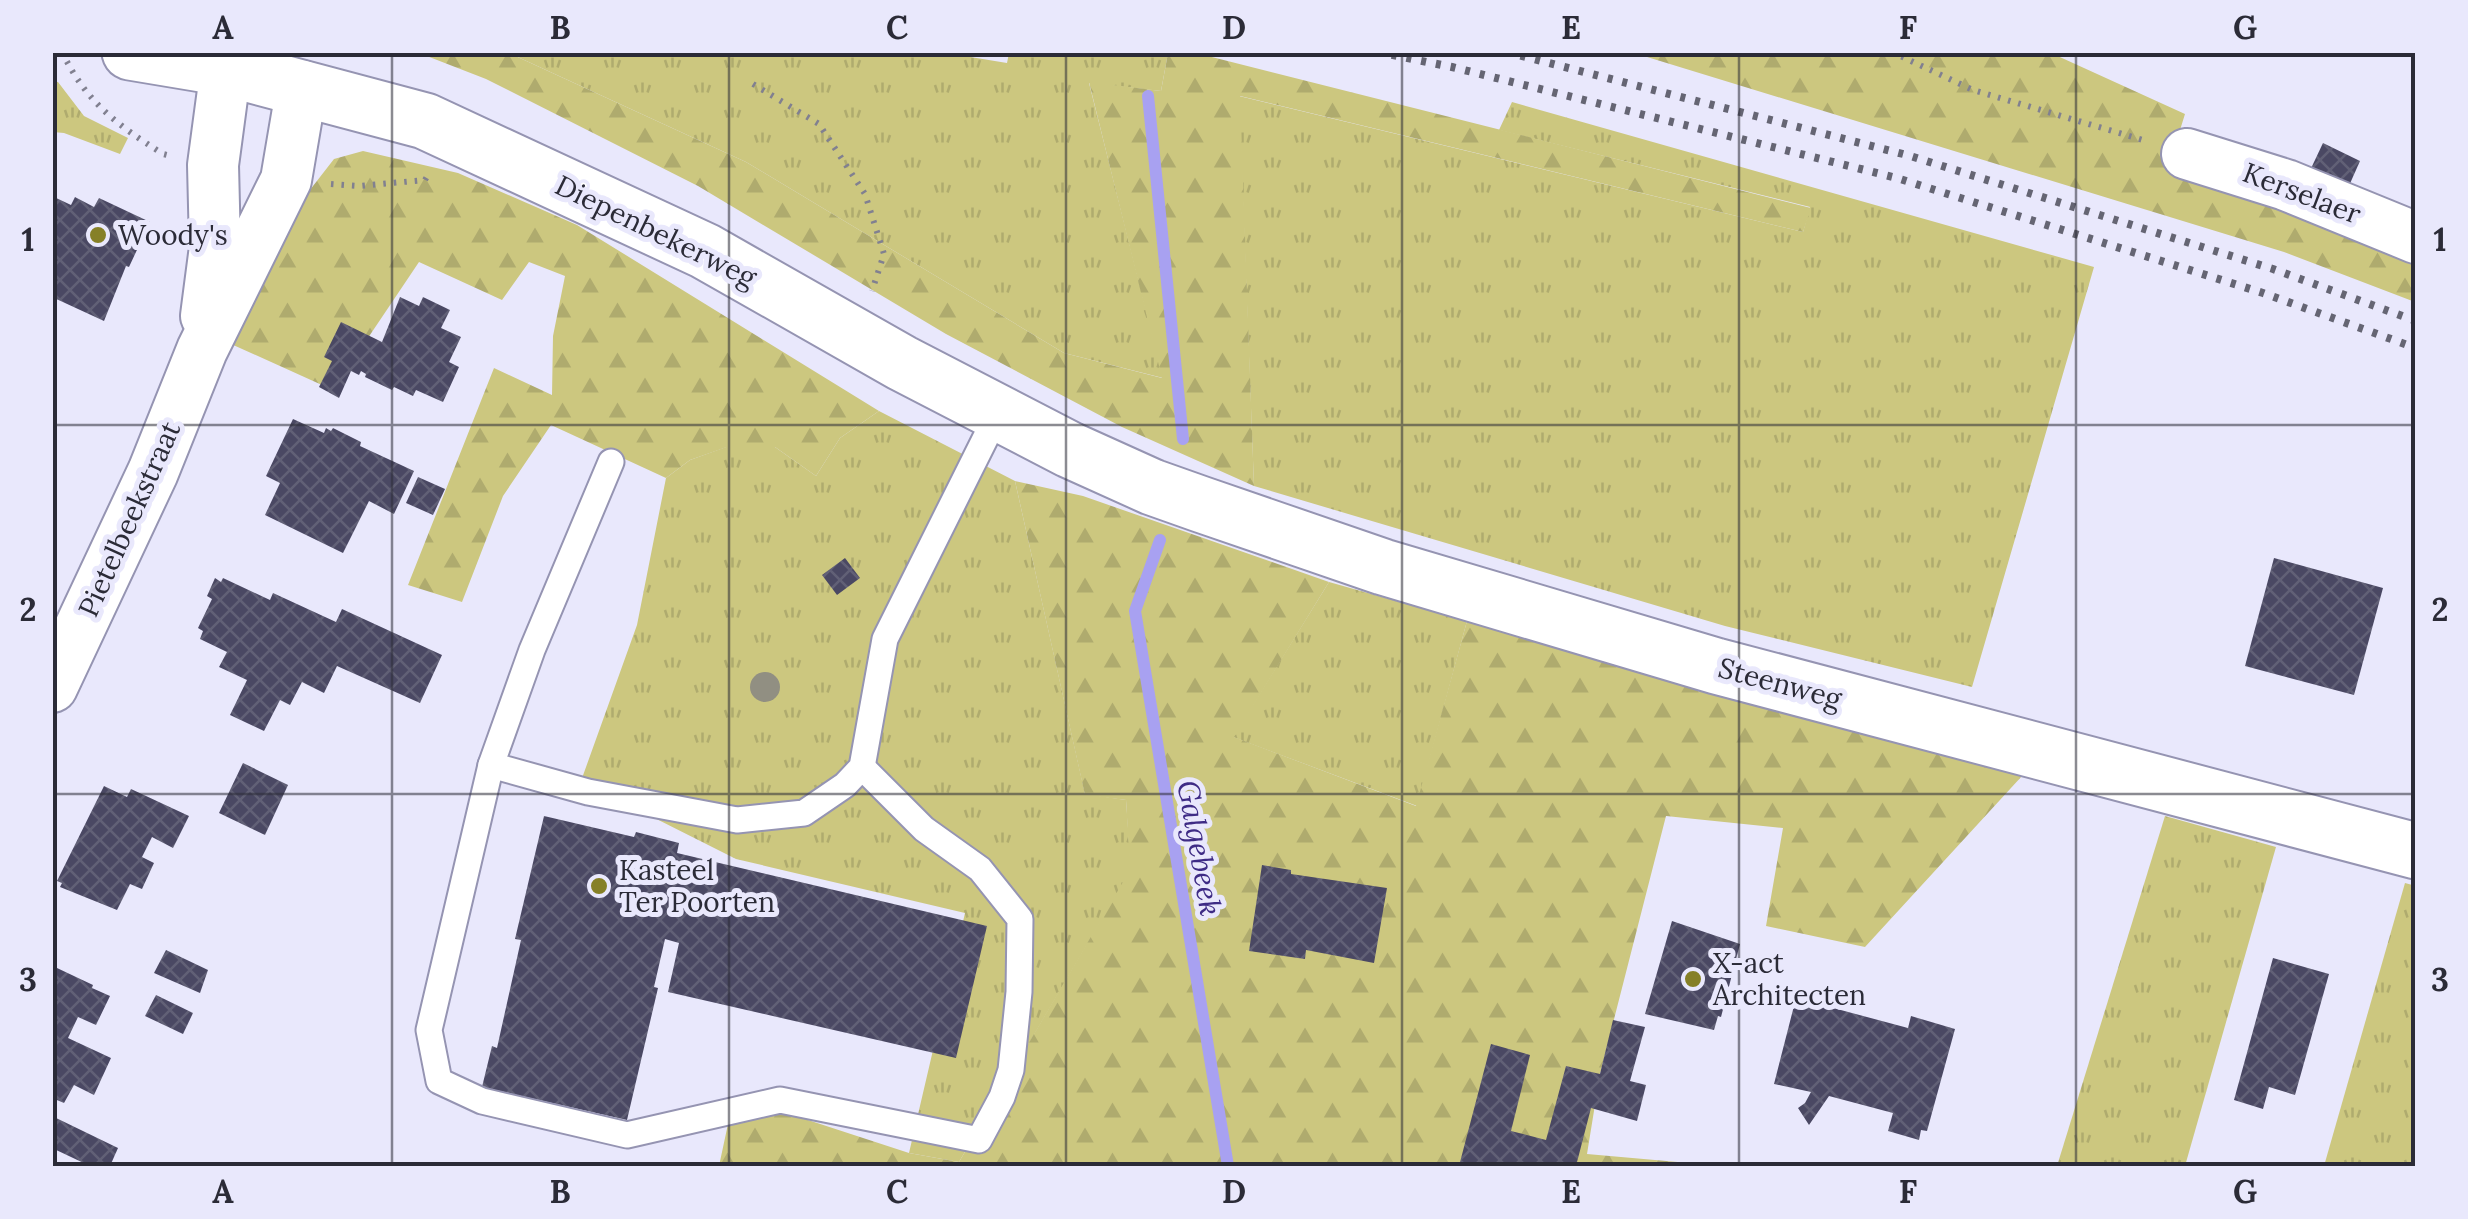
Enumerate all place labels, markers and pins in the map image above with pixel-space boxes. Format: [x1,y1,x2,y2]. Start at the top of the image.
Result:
place label: Woody's [118,217,228,253]
marker: Woody's [87,224,109,246]
place label: Kasteel Ter Poorten [619,852,775,920]
marker: Kasteel Ter Poorten [588,875,610,897]
place label: X-act Architecten [1712,945,1866,1013]
marker: X-act Architecten [1682,968,1704,990]

